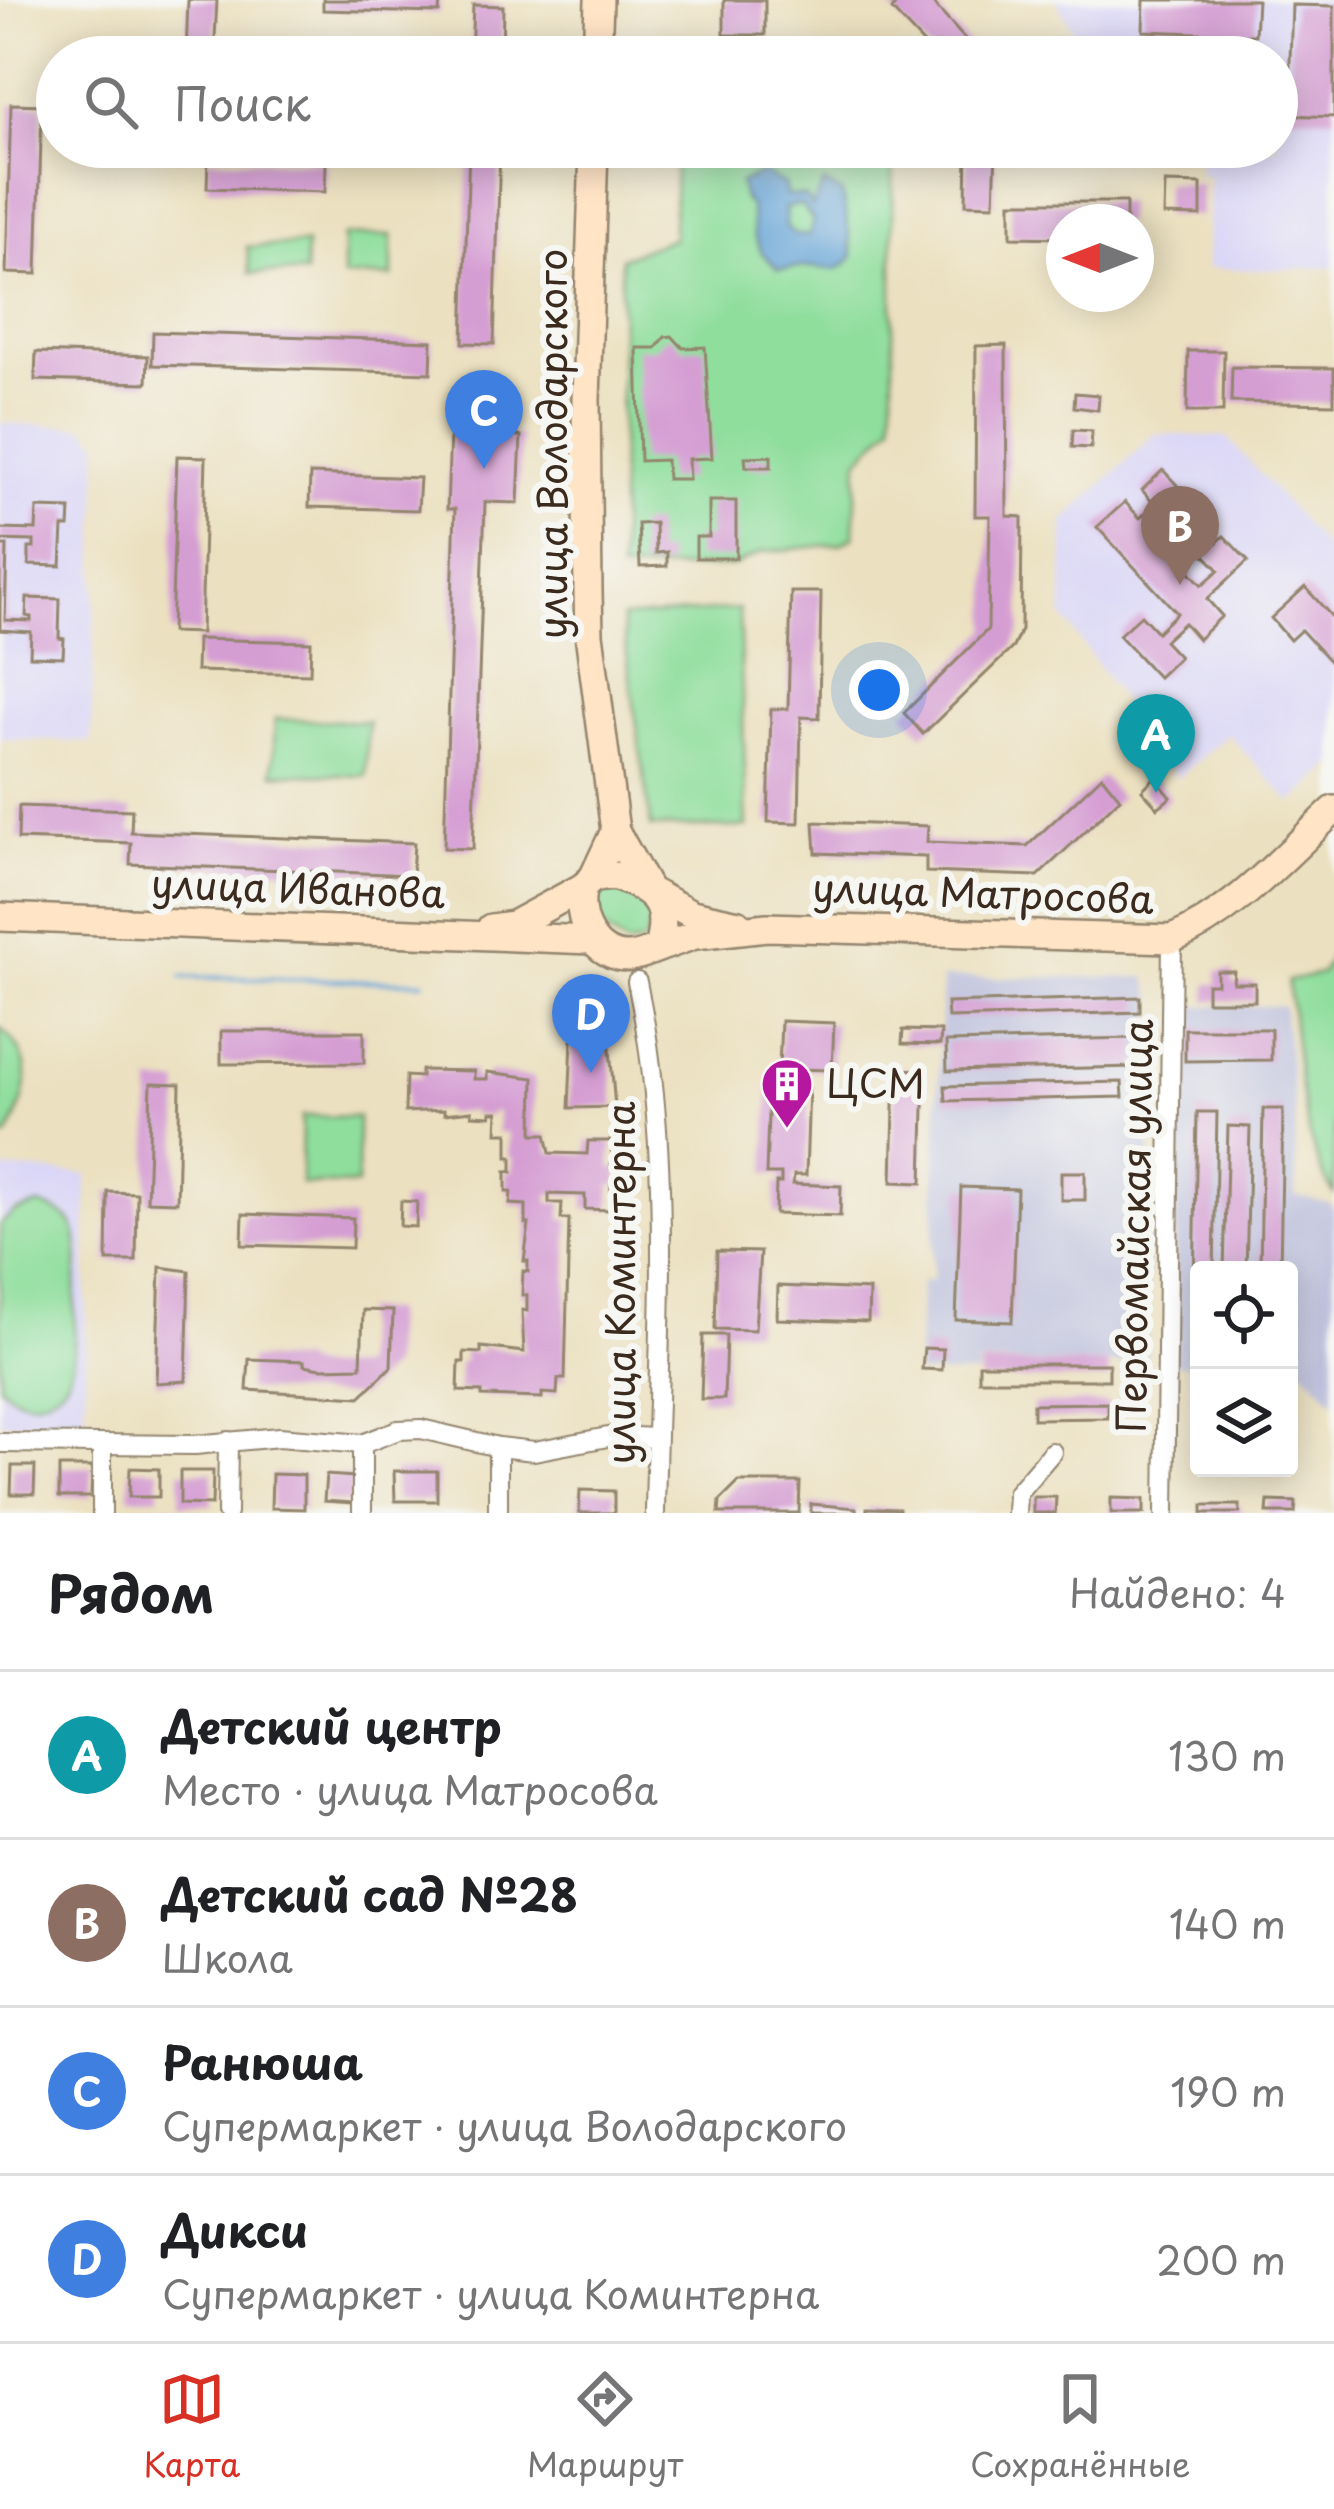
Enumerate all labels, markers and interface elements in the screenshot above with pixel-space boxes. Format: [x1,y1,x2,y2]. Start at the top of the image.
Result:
search box [36,36,1298,168]
text: Поиск [174,68,311,136]
icon: search [78,69,144,135]
north arrow [1046,204,1154,312]
street label: улица Володарского [521,249,580,639]
pin: C [445,370,523,469]
pin: B [1141,486,1219,585]
your location [849,660,909,720]
pin: A [1117,694,1195,793]
street label: улица Иванова [150,852,447,921]
street label: улица Матросова [811,856,1156,927]
pin: D [552,974,630,1073]
street label: Первомайская улица [1099,1018,1166,1433]
place label: ЦСМ [826,1052,925,1111]
building icon: ЦСМ [759,1056,815,1130]
street label: улица Коминтерна [589,1101,648,1465]
map controls [1190,1261,1298,1477]
button: locate [1190,1261,1298,1369]
button: layers [1190,1369,1298,1477]
text: Рядом [48,1553,214,1630]
text: Найдено: 4 [1069,1562,1286,1621]
text: Детский центр [162,1691,502,1759]
text: A [72,1725,102,1784]
text: 130 m [1168,1725,1286,1784]
text: Место · улица Матросова [162,1759,658,1818]
text: Детский сад №28 [162,1859,578,1927]
text: B [74,1893,100,1952]
text: 140 m [1169,1893,1286,1952]
text: Школа [162,1927,293,1986]
text: Ранюша [162,2027,363,2095]
text: C [72,2061,102,2120]
text: 190 m [1170,2061,1286,2120]
text: Супермаркет · улица Володарского [162,2095,847,2154]
text: Дикси [162,2195,308,2263]
text: D [71,2229,103,2288]
text: 200 m [1156,2229,1286,2288]
text: Супермаркет · улица Коминтерна [162,2263,819,2322]
tab: Карта [143,2366,240,2488]
tab: Маршрут [527,2366,683,2488]
tab: Сохранённые [970,2366,1191,2488]

